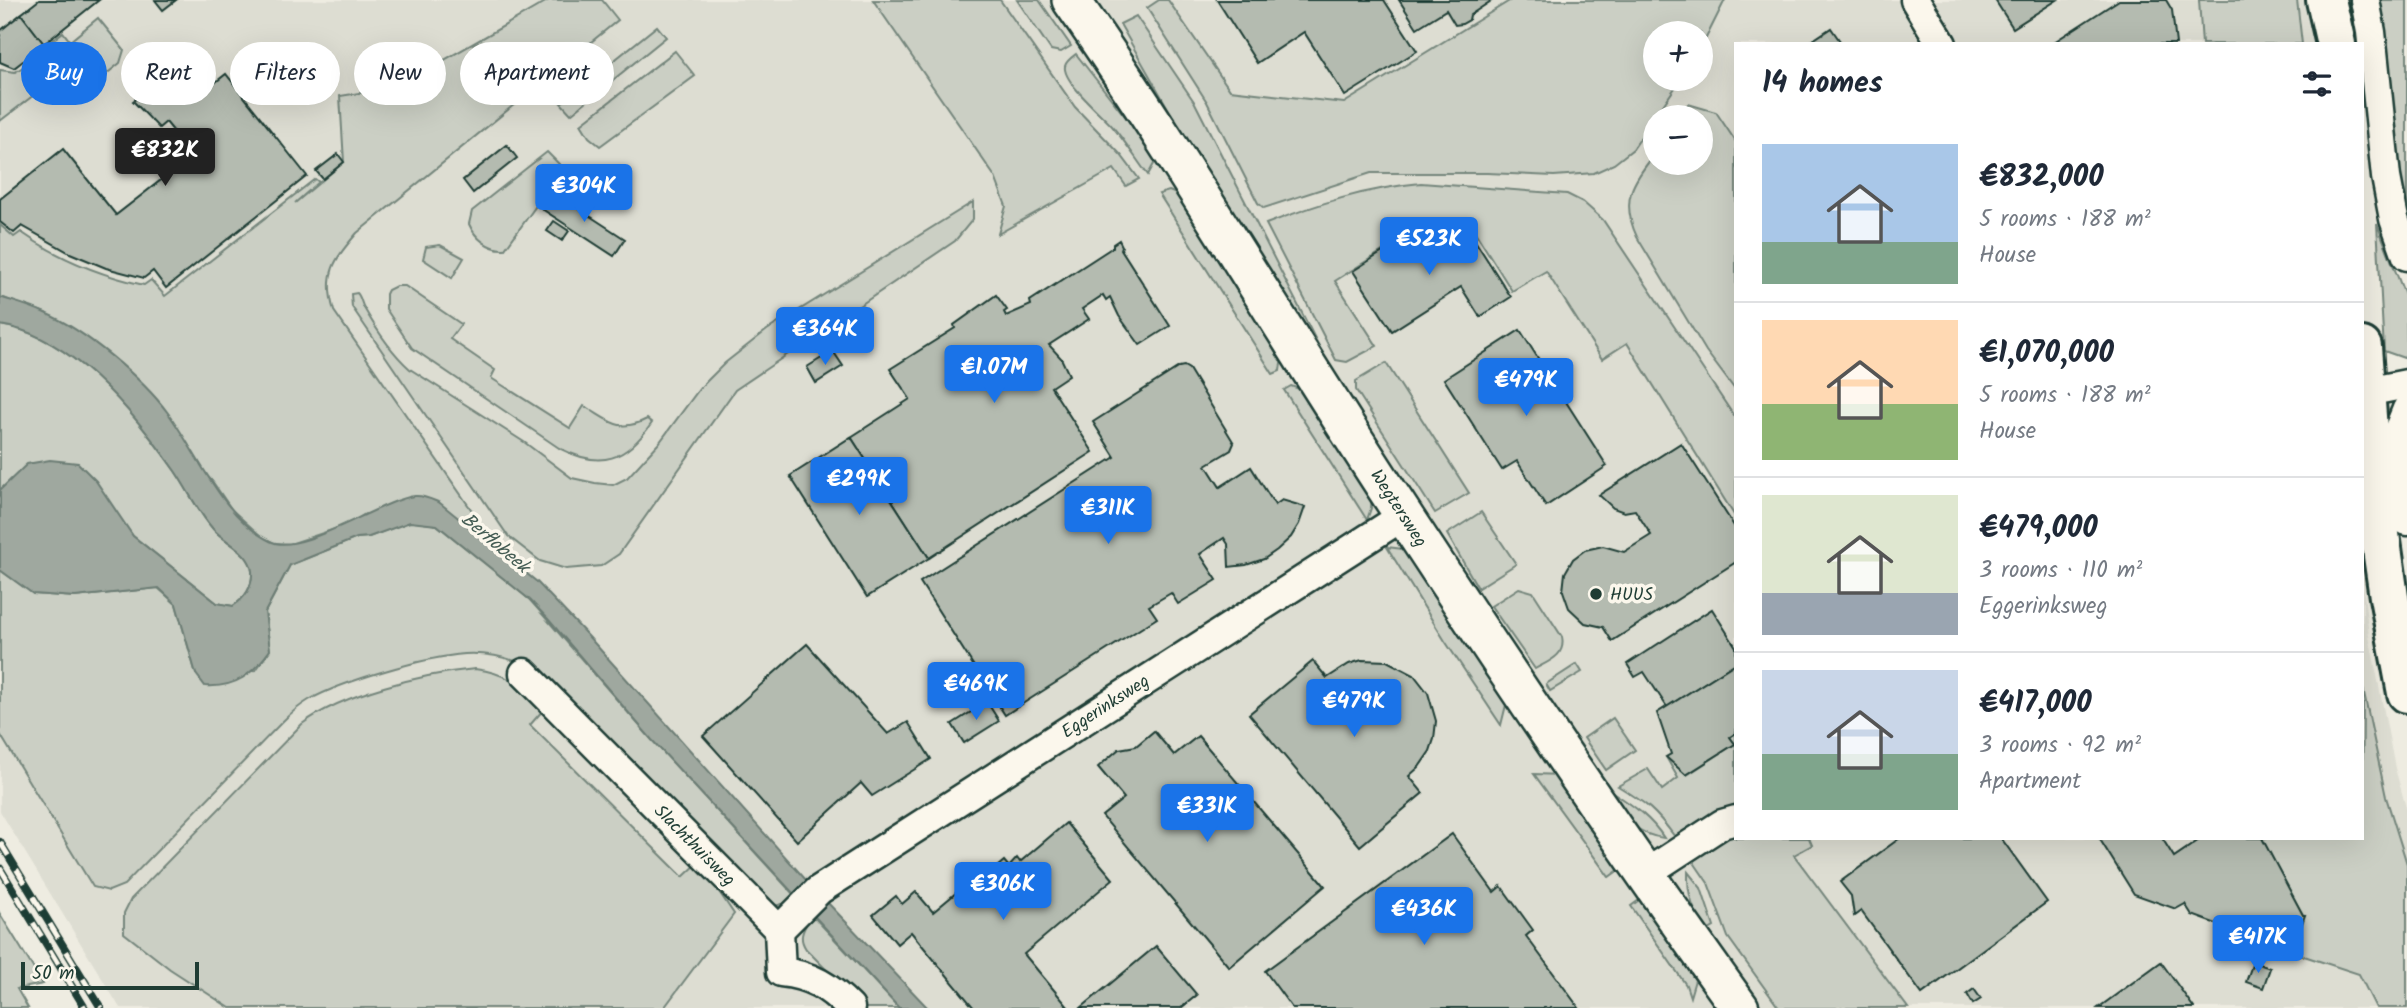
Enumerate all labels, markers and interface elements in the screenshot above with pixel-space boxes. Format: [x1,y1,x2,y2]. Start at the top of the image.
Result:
map controls [1643,21,1713,175]
button: + [1643,21,1713,91]
chip: Buy [21,42,107,105]
chip: Rent [121,42,216,105]
chip: Filters [230,42,340,105]
chip: New [354,42,446,105]
chip: Apartment [460,42,614,105]
text: 14 homes [1762,60,1883,108]
icon: filters [2298,65,2336,103]
button: − [1643,105,1713,175]
pin: €832K [116,128,214,188]
text: €832K [131,133,199,169]
text: €832,000 [1979,154,2104,202]
pin: €304K [535,164,633,224]
text: €304K [551,169,617,205]
icon: home [1818,172,1902,256]
text: 5 rooms · 188 m² [1979,202,2151,238]
pin: €523K [1380,218,1478,277]
text: €523K [1396,222,1462,258]
text: House [1979,238,2036,274]
pin: €364K [776,308,874,367]
text: €364K [792,312,858,348]
text: €1,070,000 [1979,330,2114,378]
pin: €1.07M [937,346,1051,405]
icon: home [1818,348,1902,432]
text: €1.07M [960,350,1028,386]
pin: €479K [1477,358,1575,418]
text: €479K [1494,363,1558,399]
text: 5 rooms · 188 m² [1979,378,2151,414]
text: House [1979,414,2036,450]
pin: €299K [810,458,908,517]
text: €299K [826,462,892,498]
street label: Wegtersweg [1362,464,1434,554]
pin: €311K [1059,486,1157,546]
text: €311K [1081,491,1135,527]
text: €479,000 [1979,505,2098,553]
water label: Berflobeek [454,506,538,583]
icon: home [1818,523,1902,607]
text: 3 rooms · 110 m² [1979,553,2142,589]
place label: HUUS [1610,581,1654,610]
marker: HUUS [1588,586,1604,602]
text: Eggerinksweg [1979,589,2107,625]
pin: €469K [927,662,1025,722]
text: €469K [943,667,1009,703]
street label: Eggerinksweg [1056,668,1156,747]
pin: €479K [1305,680,1403,739]
text: €417,000 [1979,680,2092,728]
text: €479K [1322,684,1386,720]
icon: home [1818,698,1902,782]
text: 3 rooms · 92 m² [1979,728,2141,764]
text: Apartment [1979,764,2081,800]
pin: €331K [1158,784,1256,844]
text: €331K [1177,789,1237,825]
street label: Slachthuisweg [646,798,742,894]
pin: €306K [954,862,1052,922]
text: €306K [970,867,1036,903]
pin: €436K [1375,888,1473,947]
text: €436K [1391,892,1457,928]
pin: €417K [2209,916,2307,975]
text: €417K [2229,920,2287,956]
scale bar [21,959,200,991]
text: 50 m [32,959,74,989]

